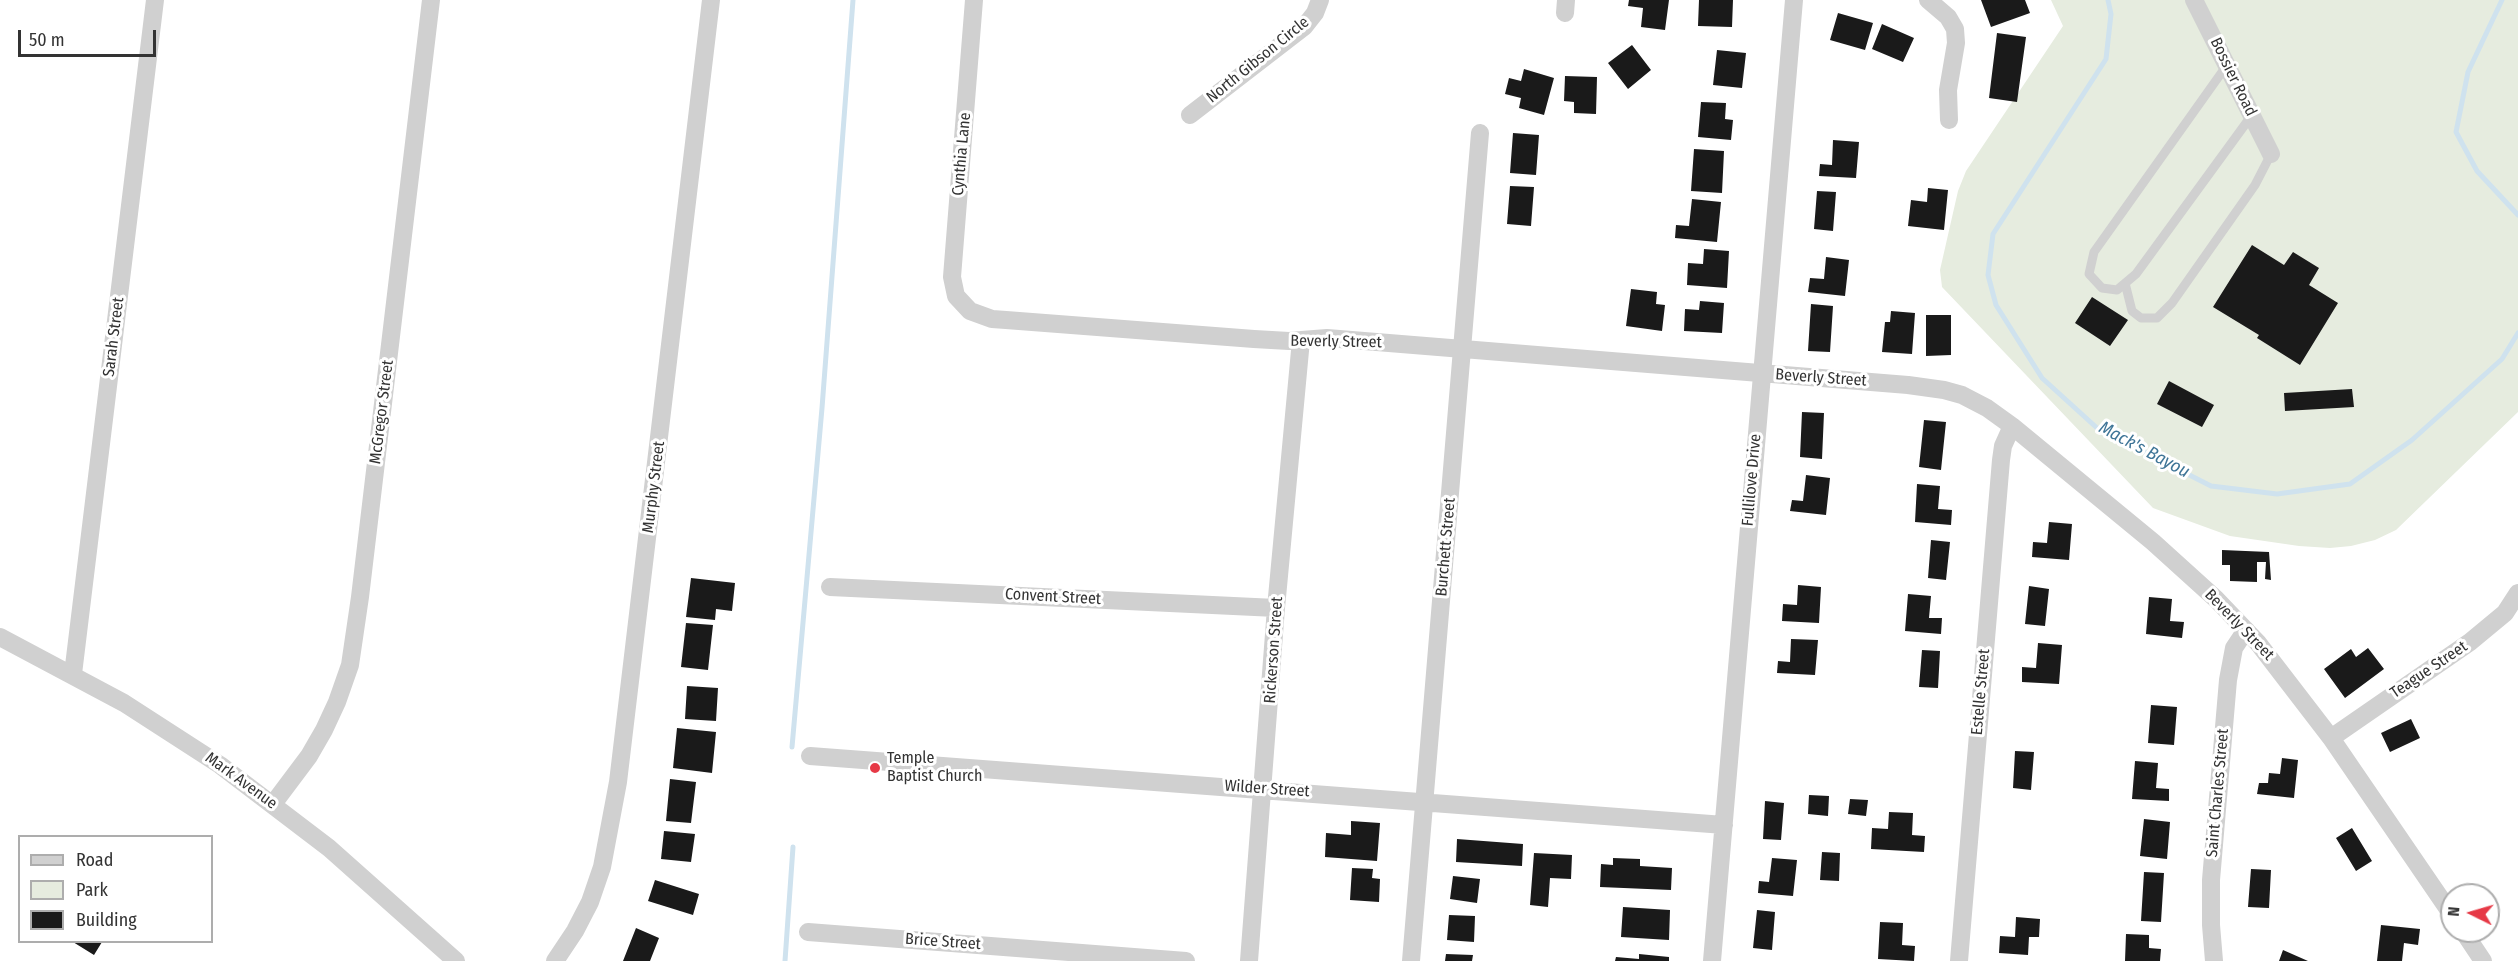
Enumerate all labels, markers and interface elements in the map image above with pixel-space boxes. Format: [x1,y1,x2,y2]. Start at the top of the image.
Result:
street label: North Gibson Circle [1203,13,1313,107]
scale bar [21,18,159,56]
text: 50 m [29,29,65,51]
street label: Bossier Road [2206,35,2260,119]
street label: Cynthia Lane [949,112,975,196]
street label: Sarah Street [100,296,128,378]
street label: Beverly Street [1290,332,1382,352]
street label: McGregor Street [366,359,398,465]
street label: Beverly Street [1775,365,1867,391]
water label: Mack's Bayou [2095,417,2193,483]
street label: Fullilove Drive [1738,433,1766,527]
street label: Murphy Street [639,440,669,534]
street label: Burchett Street [1432,497,1460,597]
street label: Convent Street [1004,585,1102,609]
street label: Beverly Street [2200,585,2278,665]
street label: Rickerson Street [1261,596,1287,704]
street label: Teague Street [2387,637,2471,703]
street label: Estelle Street [1968,648,1994,736]
street label: Saint Charles Street [2203,728,2233,858]
street label: Mark Avenue [201,749,281,813]
place label: Temple Baptist Church [887,749,982,787]
marker: Temple Baptist Church [868,761,882,775]
street label: Wilder Street [1224,776,1310,802]
legend [18,835,213,943]
text: Road [76,849,113,871]
text: Park [76,879,108,901]
north arrow [2440,883,2500,943]
text: N [2444,906,2463,917]
text: Building [76,909,137,931]
street label: Brice Street [904,930,982,954]

